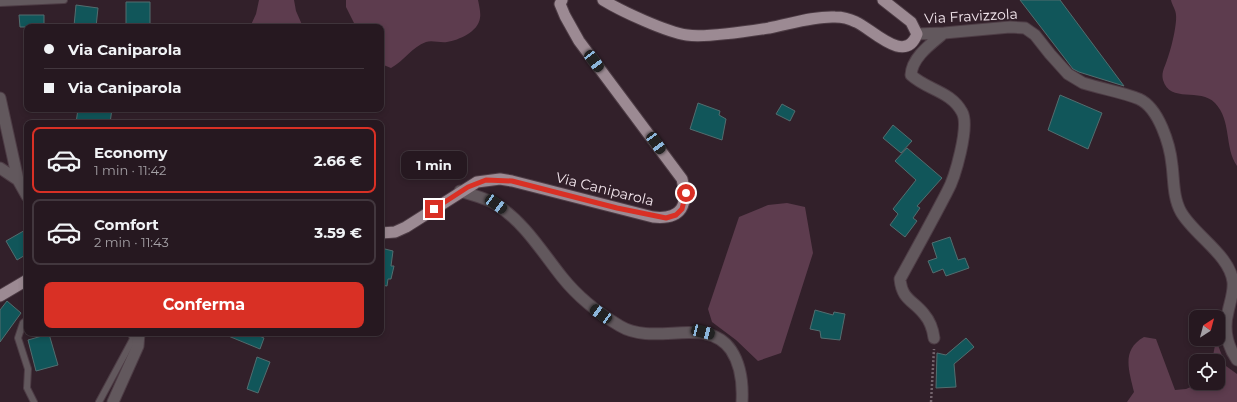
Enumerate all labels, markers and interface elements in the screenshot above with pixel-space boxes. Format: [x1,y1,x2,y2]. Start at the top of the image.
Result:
street label: Via Fravizzola [924,5,1018,27]
text: Via Caniparola [68,40,181,59]
car [582,48,606,74]
text: Via Caniparola [68,78,181,97]
car [644,130,668,156]
icon: car [46,142,82,178]
text: Economy [94,143,167,162]
text: 2.66 € [314,151,362,170]
callout: 1 min [401,151,467,179]
text: 1 min [416,157,452,173]
text: 1 min · 11:42 [94,162,166,178]
street label: Via Caniparola [554,168,656,210]
route start [677,184,695,202]
car [483,192,509,216]
route end [425,200,443,218]
icon: car [46,214,82,250]
text: Comfort [94,215,159,234]
text: 3.59 € [314,223,362,242]
text: 2 min · 11:43 [94,234,169,250]
button: Conferma [44,282,364,328]
car [588,302,614,326]
north arrow [1189,310,1225,346]
map controls [1189,310,1225,390]
car [690,323,716,341]
button: locate [1189,354,1225,390]

